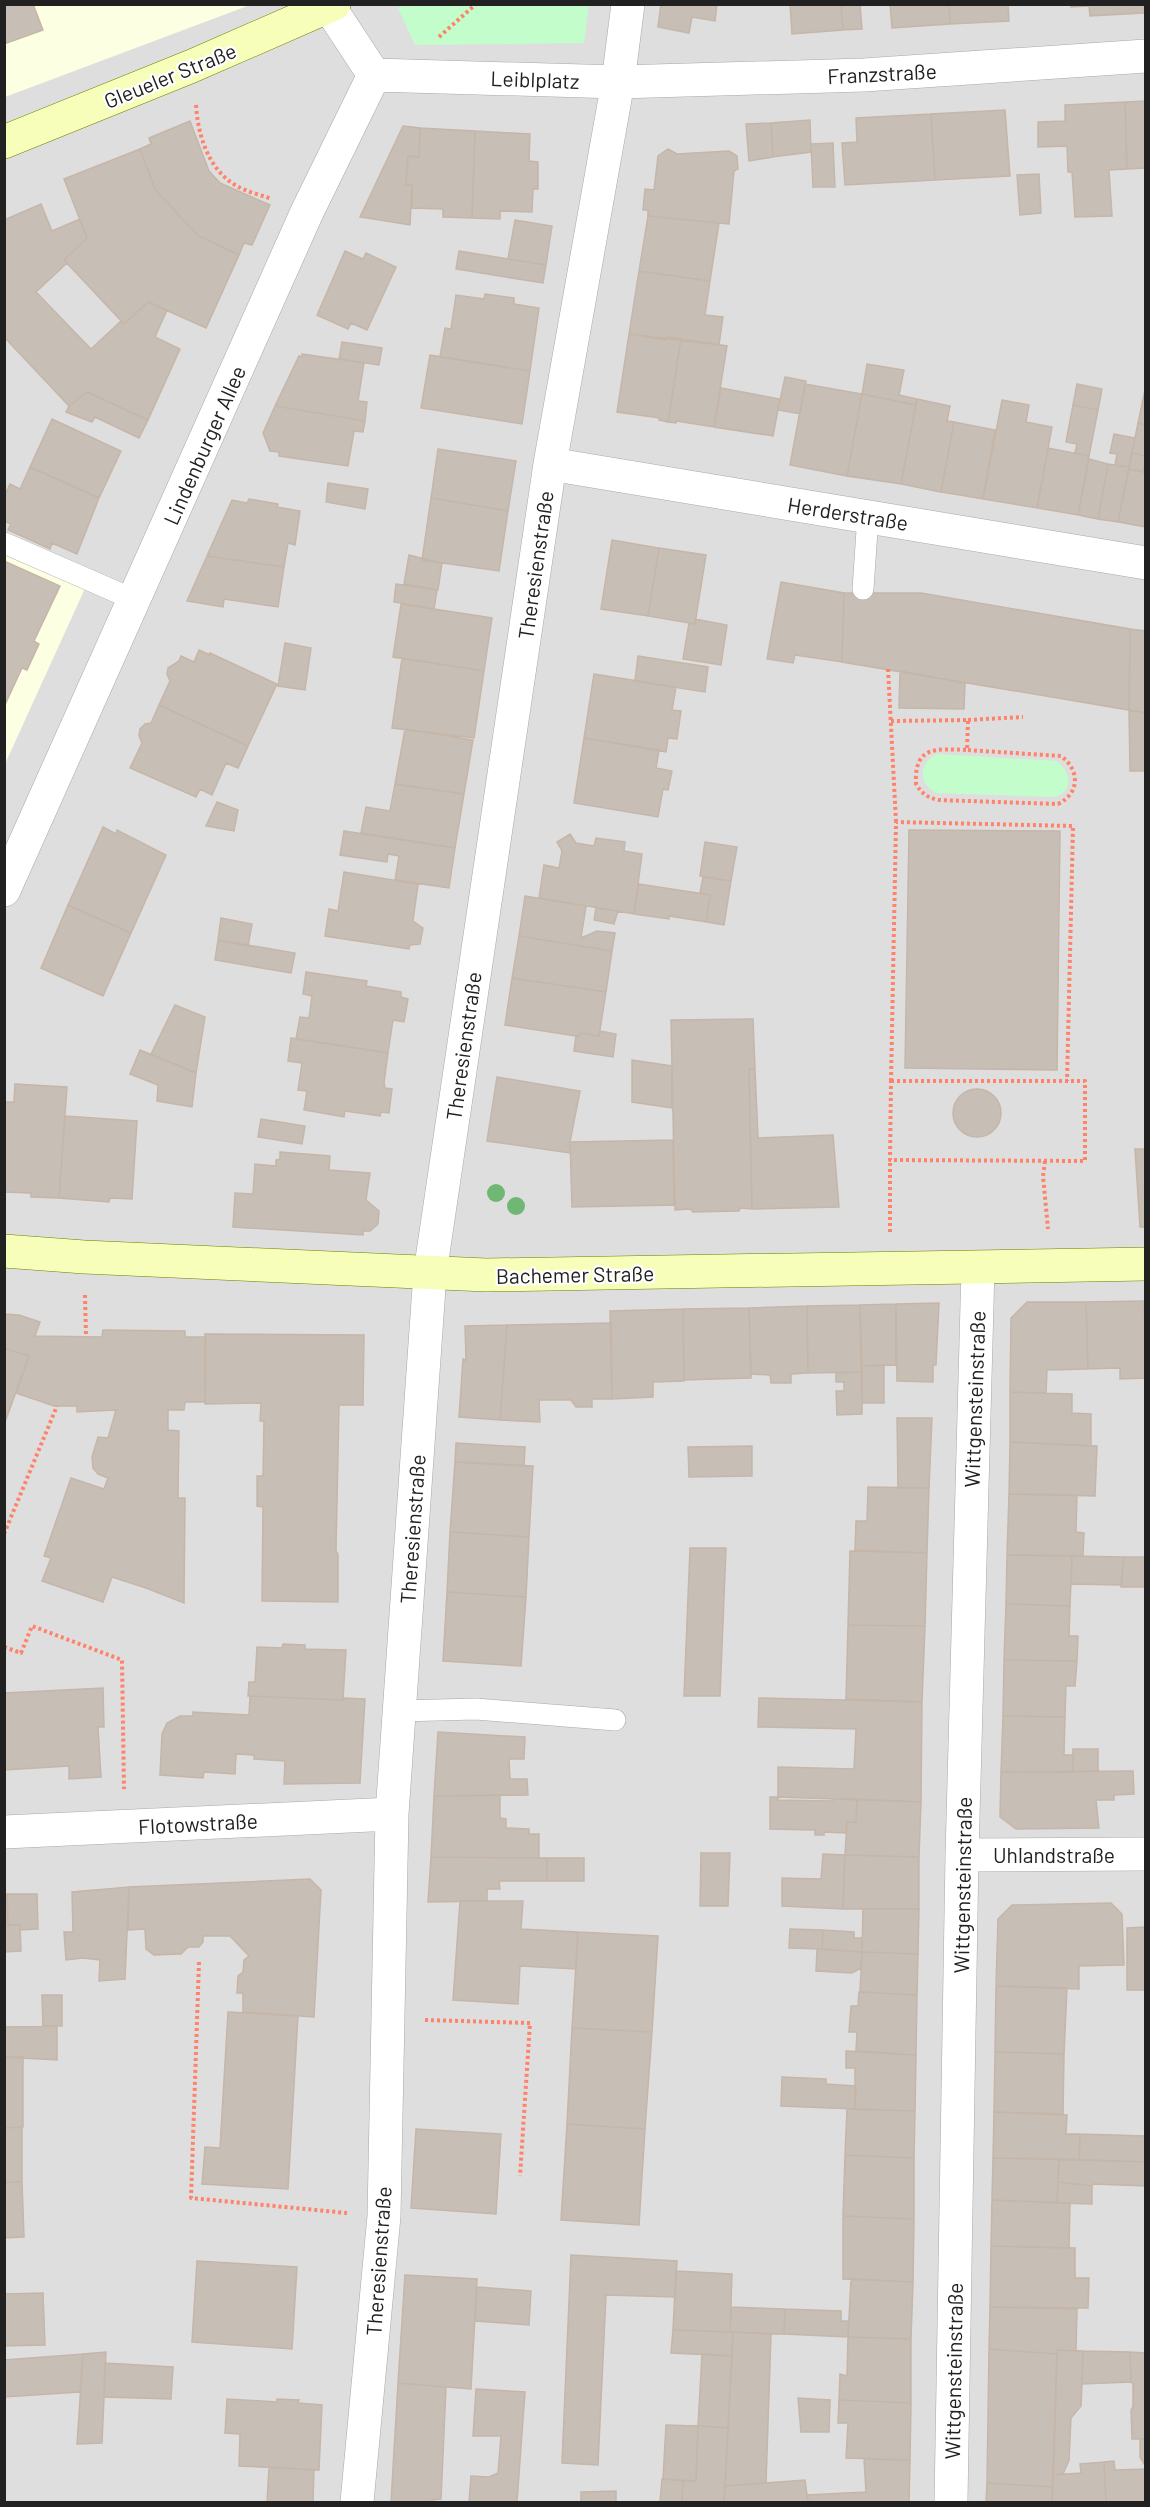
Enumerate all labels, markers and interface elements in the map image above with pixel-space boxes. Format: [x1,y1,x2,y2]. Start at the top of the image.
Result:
street label: Gleueler Straße [100,37,240,113]
street label: Franzstraße [827,58,937,88]
street label: Leiblplatz [490,65,580,93]
street label: Lindenburger Allee [158,362,250,528]
street label: Theresienstraße [512,489,558,641]
street label: Herderstraße [786,491,910,535]
street label: Theresienstraße [440,970,486,1122]
street label: Bachemer Straße [496,1260,654,1288]
street label: Wittgensteinstraße [958,1310,990,1488]
street label: Theresienstraße [394,1453,430,1605]
street label: Wittgensteinstraße [948,1796,976,1974]
street label: Flotowstraße [137,1807,259,1839]
street label: Uhlandstraße [993,1842,1115,1867]
street label: Theresienstraße [360,2185,396,2337]
street label: Wittgensteinstraße [939,2282,967,2460]

